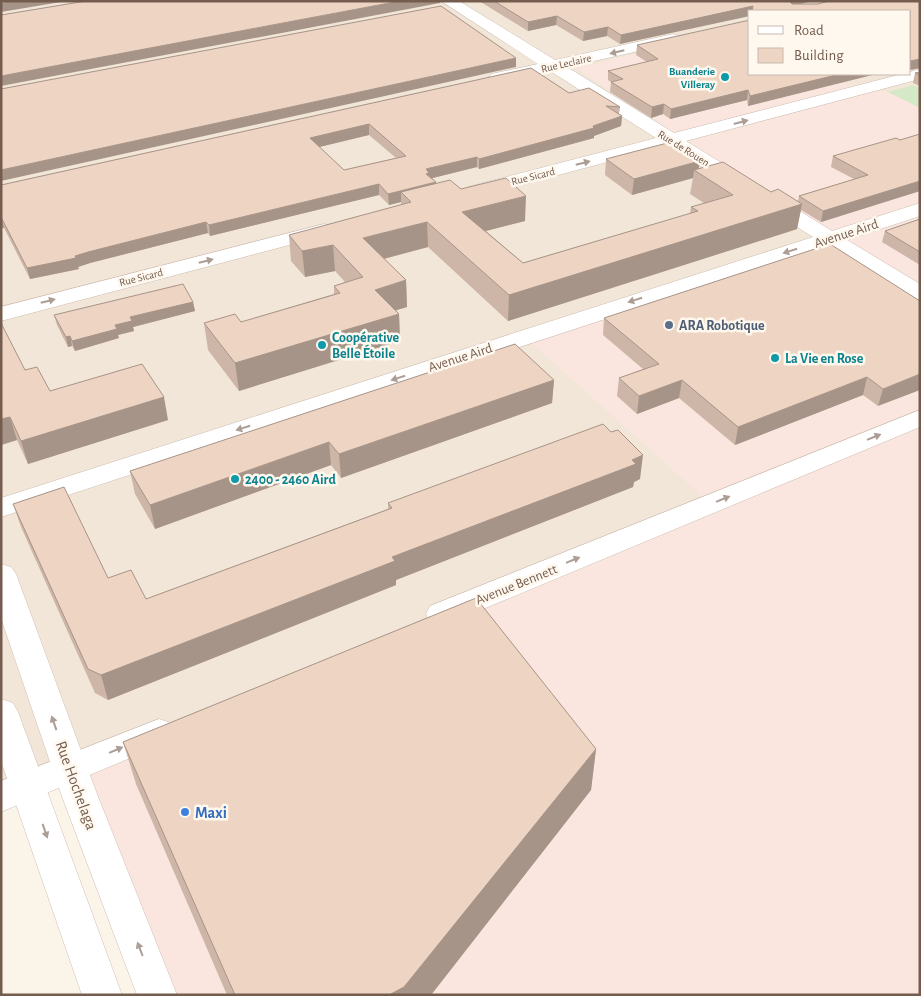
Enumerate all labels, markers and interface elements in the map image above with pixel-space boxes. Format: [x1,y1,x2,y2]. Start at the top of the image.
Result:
legend [748,10,911,75]
text: Road [794,23,824,38]
one-way arrow [609,48,624,56]
text: Building [794,48,844,63]
street label: Rue Leclaire [540,52,592,75]
place label: Buanderie Villeray [669,66,715,90]
marker: Buanderie Villeray [719,71,731,83]
one-way arrow [733,118,748,126]
street label: Rue de Rouen [656,128,711,169]
one-way arrow [576,159,591,167]
street label: Rue Sicard [510,166,556,187]
street label: Avenue Aird [813,217,880,251]
one-way arrow [782,247,797,255]
one-way arrow [198,256,213,264]
street label: Rue Sicard [118,267,164,288]
one-way arrow [41,297,56,305]
one-way arrow [628,297,643,305]
marker: ARA Robotique [663,319,675,331]
place label: ARA Robotique [679,319,765,333]
place label: Coopérative Belle Étoile [332,331,400,361]
marker: Coopérative Belle Étoile [316,339,328,351]
street label: Avenue Aird [427,341,494,375]
marker: La Vie en Rose [769,352,781,364]
place label: La Vie en Rose [785,352,864,366]
one-way arrow [390,374,405,382]
one-way arrow [236,425,251,433]
one-way arrow [867,432,881,440]
marker: 2400 - 2460 Aird [229,473,241,485]
place label: 2400 - 2460 Aird [245,473,336,487]
one-way arrow [716,494,730,502]
one-way arrow [566,556,580,564]
street label: Avenue Bennett [474,562,560,608]
one-way arrow [50,715,58,730]
street label: Rue Hochelaga [53,739,100,832]
one-way arrow [109,745,123,753]
place label: Maxi [195,805,227,821]
marker: Maxi [179,806,191,818]
one-way arrow [42,824,49,839]
one-way arrow [136,941,144,956]

